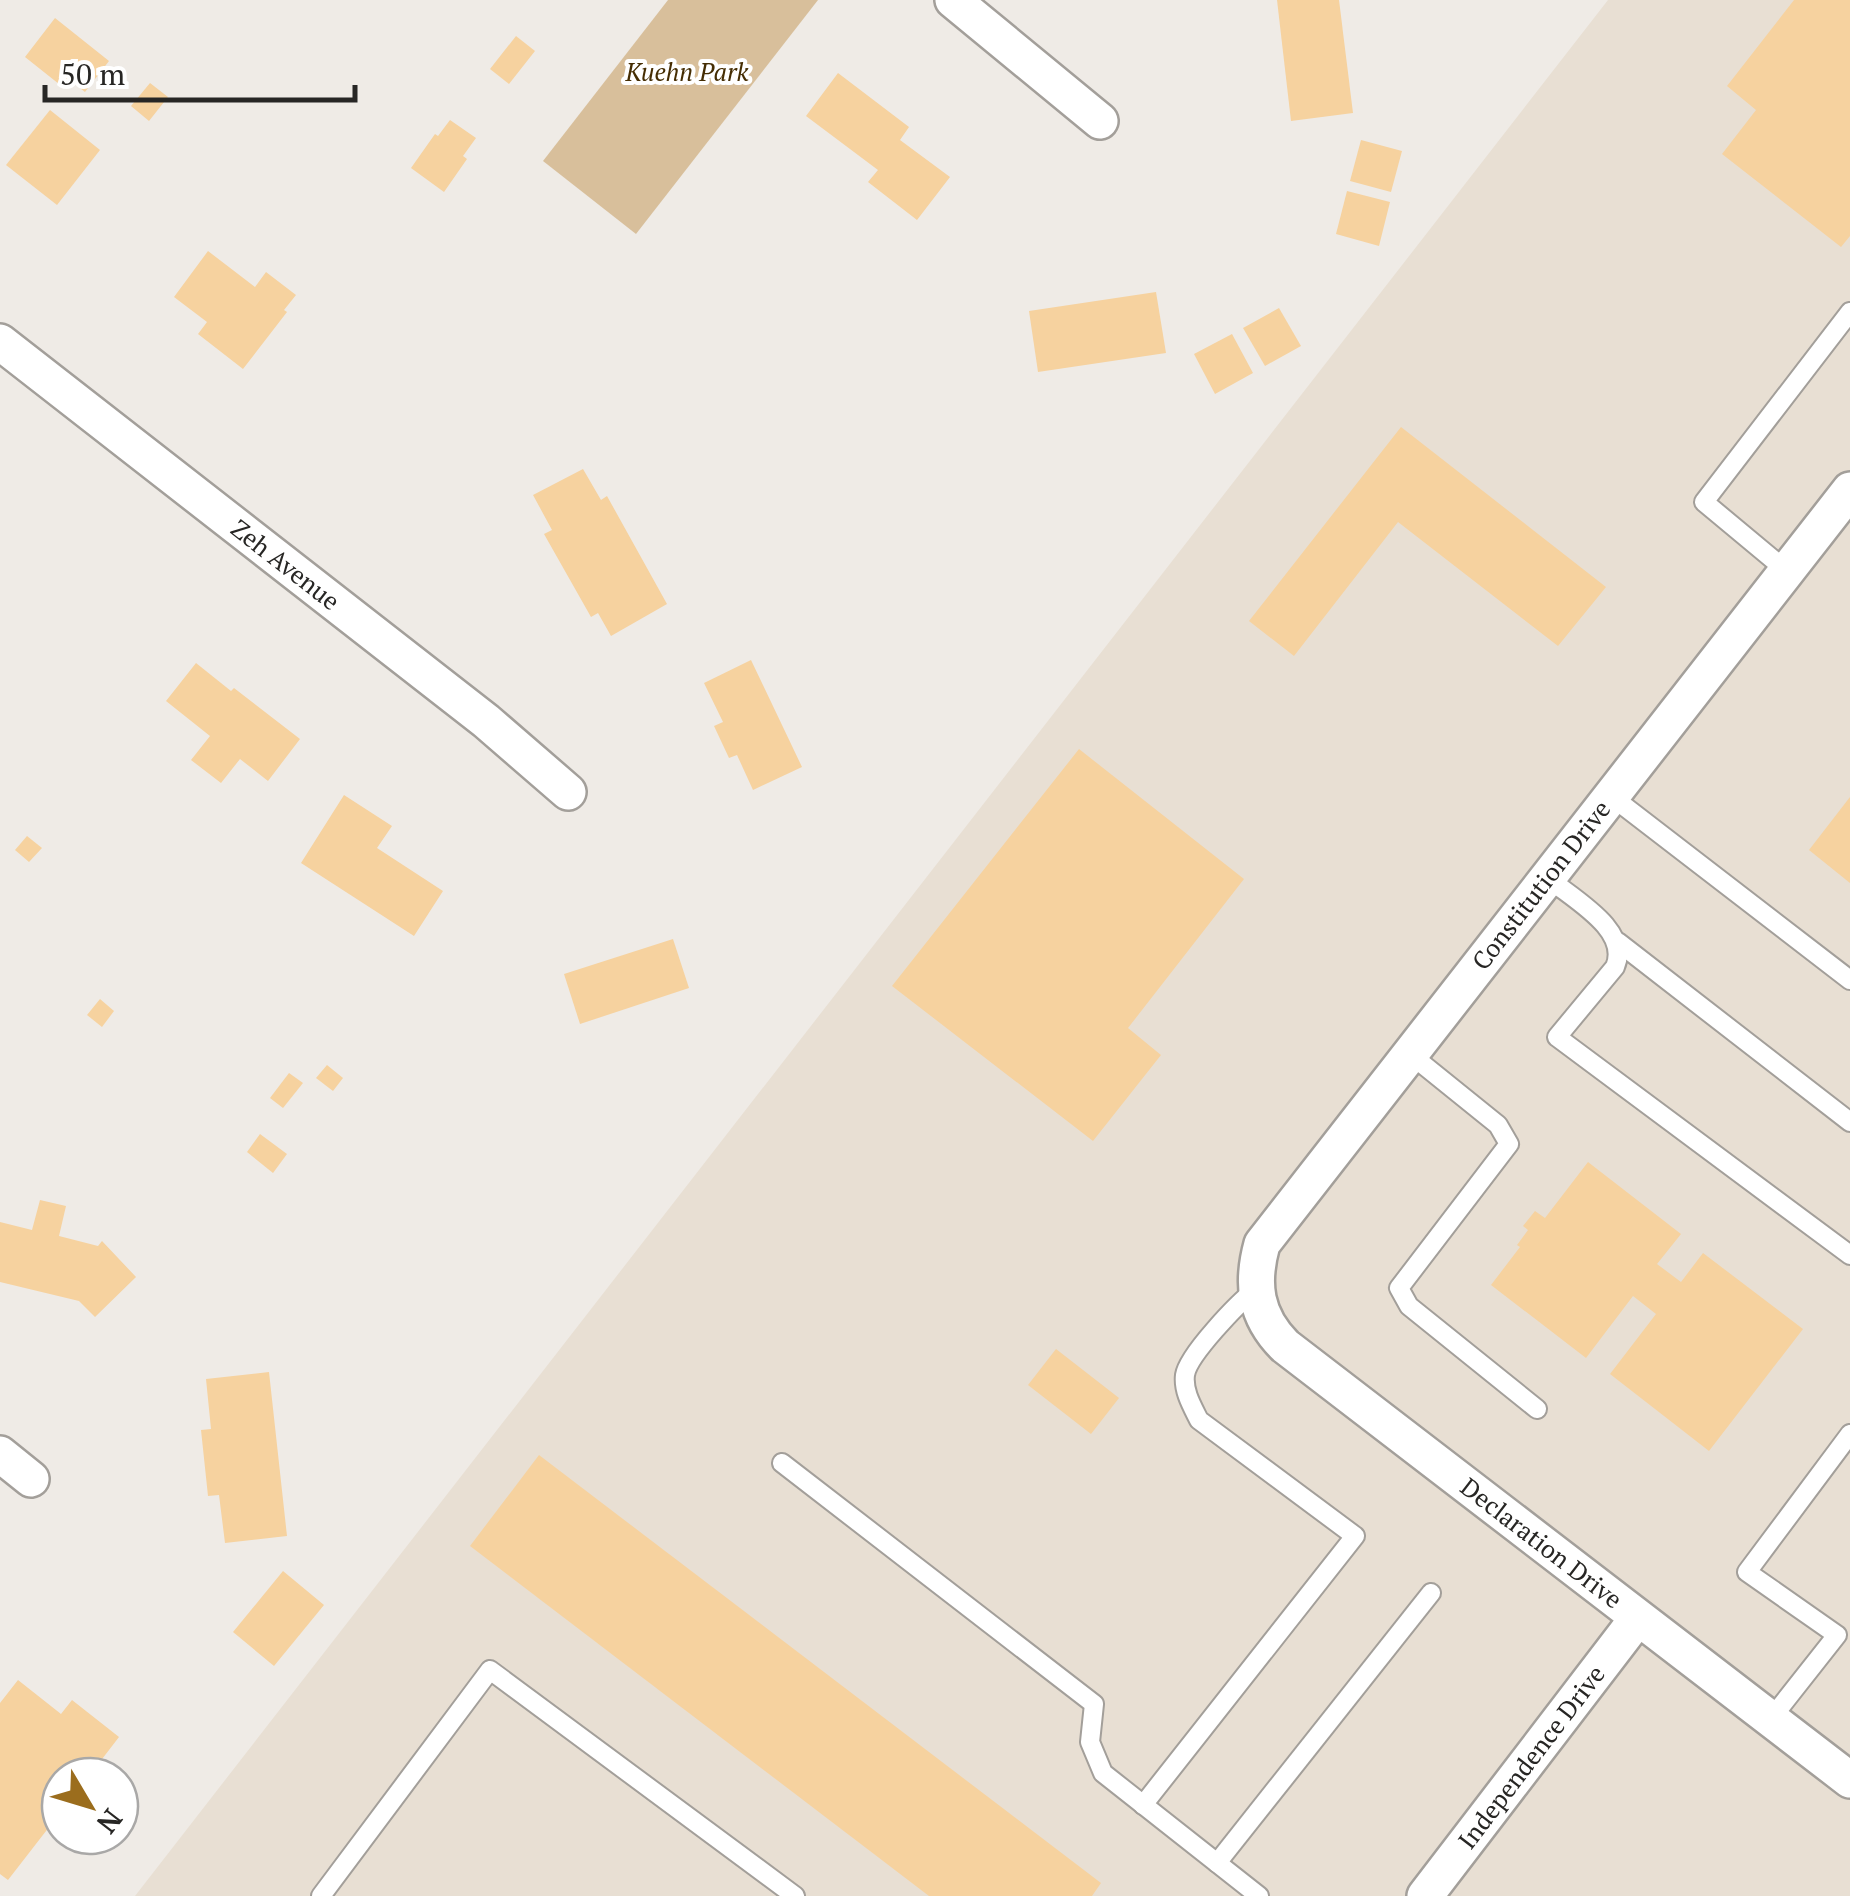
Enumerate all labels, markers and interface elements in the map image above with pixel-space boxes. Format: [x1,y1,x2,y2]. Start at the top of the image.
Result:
scale bar [45,40,355,102]
text: 50 m [60,54,125,94]
park label: Kuehn Park [624,55,750,88]
street label: Zeh Avenue [225,511,347,617]
street label: Constitution Drive [1464,793,1617,976]
street label: Declaration Drive [1454,1470,1629,1615]
street label: Independence Drive [1450,1658,1612,1855]
north arrow [40,1756,140,1856]
text: N [89,1802,131,1841]

